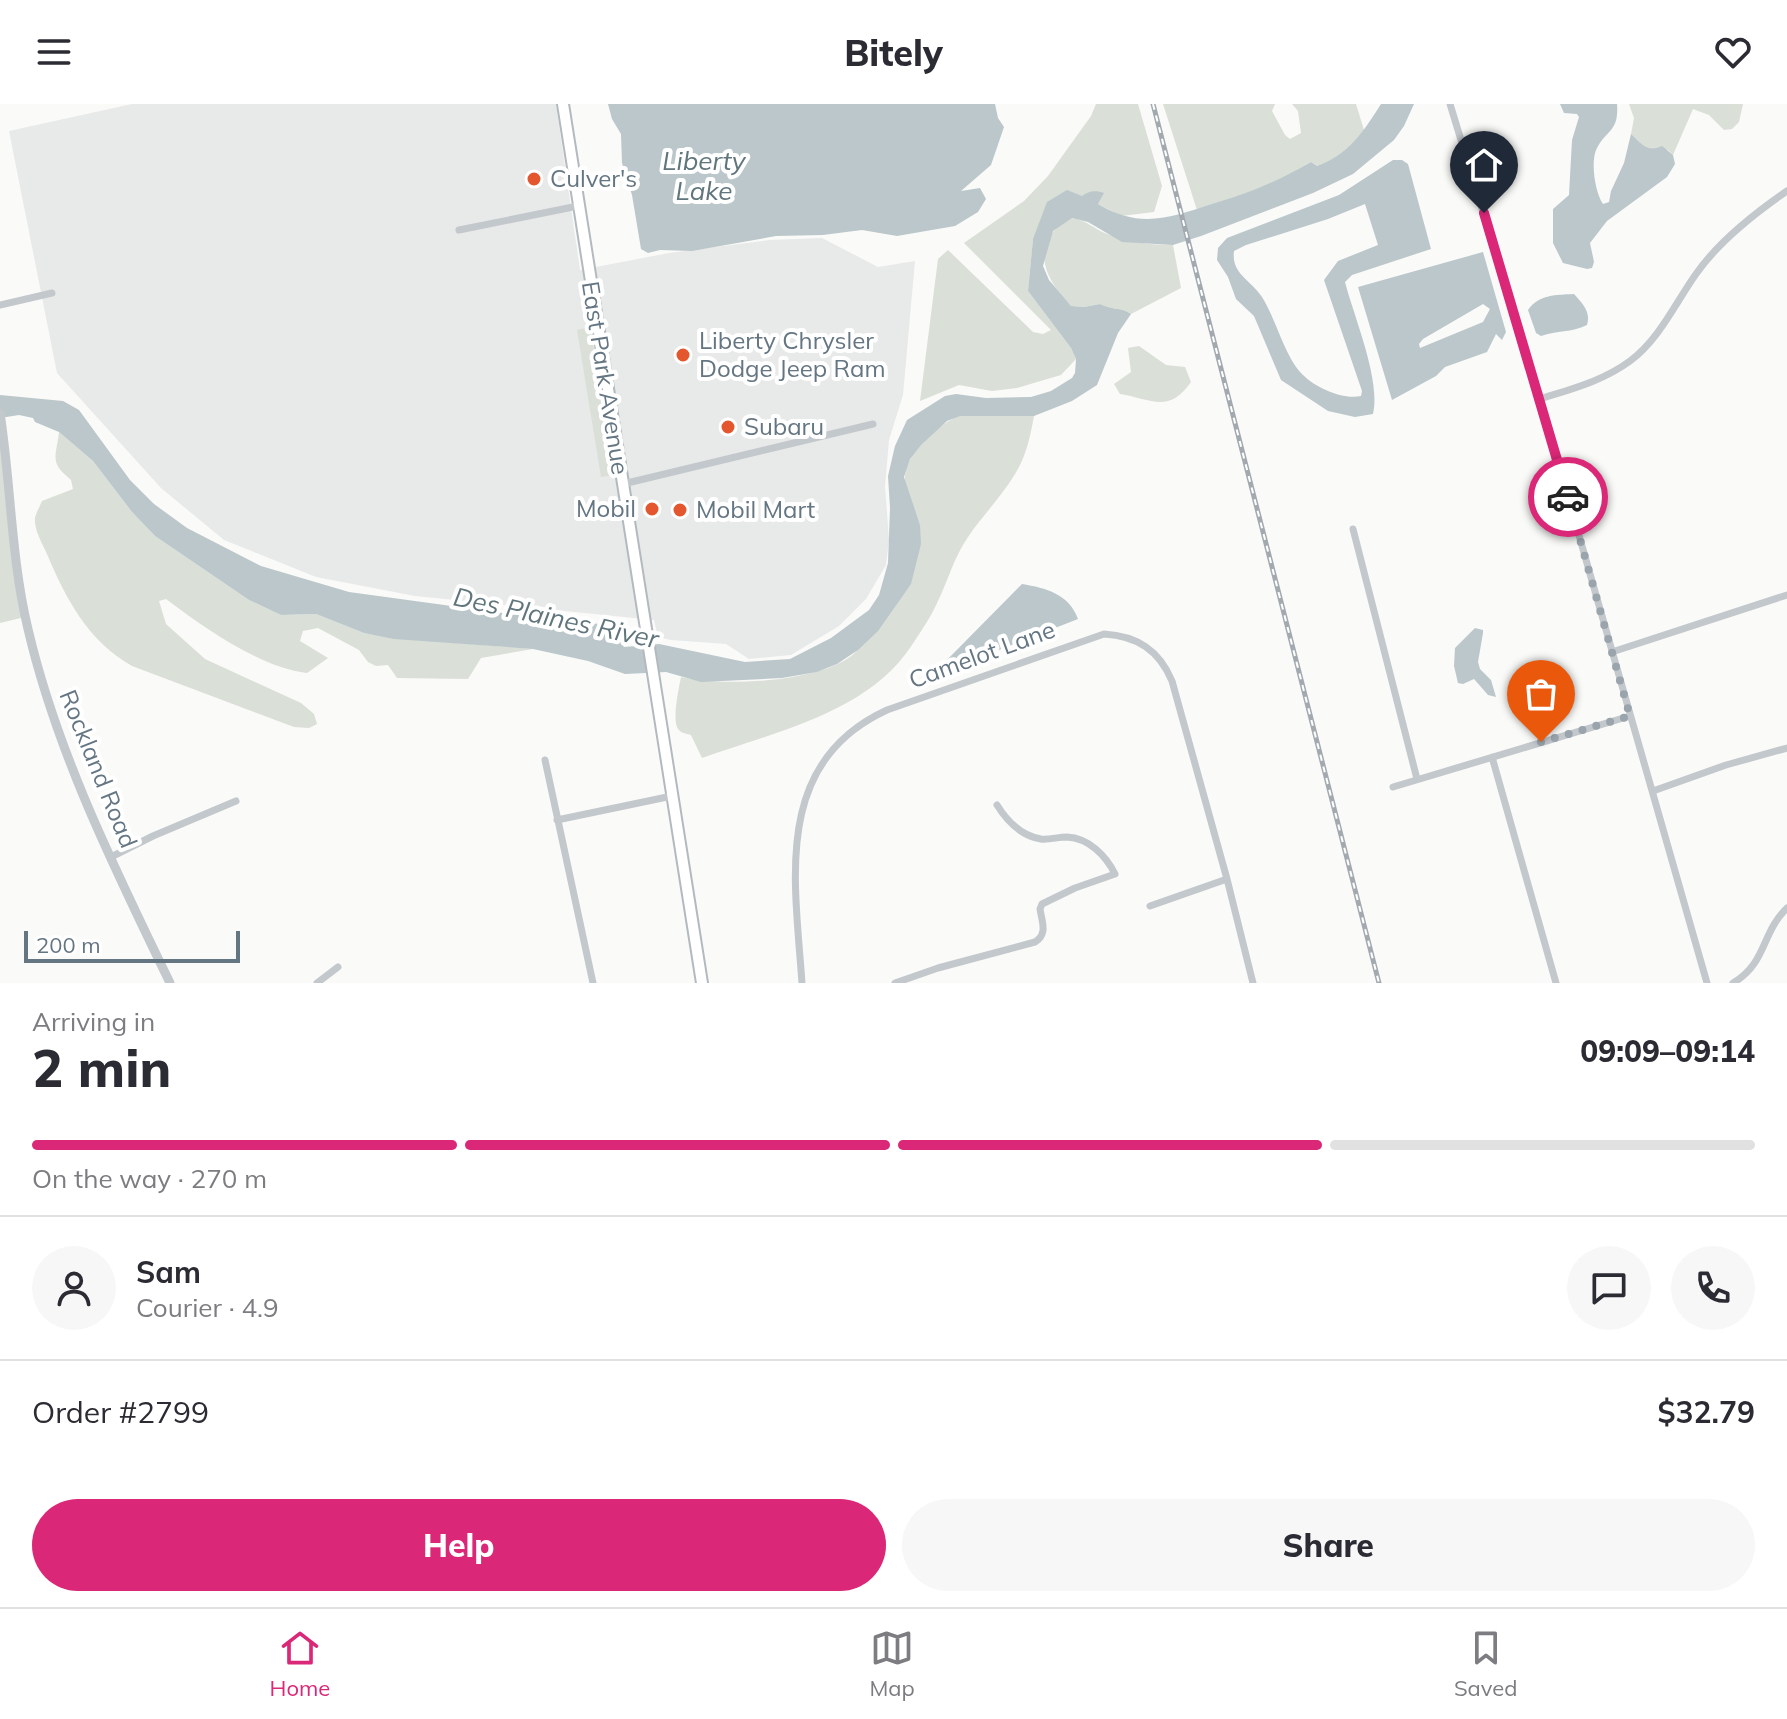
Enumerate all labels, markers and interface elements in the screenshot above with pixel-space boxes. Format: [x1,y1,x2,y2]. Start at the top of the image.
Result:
icon: menu [32,30,76,74]
text: Bitely [844,30,943,75]
icon: heart [1711,30,1755,74]
pin [1450,131,1518,213]
icon: home [1462,143,1506,187]
water label: Liberty Lake [662,144,747,207]
place label: Culver's [550,163,637,193]
marker: Culver's [525,170,543,188]
street label: East Park Avenue [576,279,636,477]
place label: Liberty Chrysler Dodge Jeep Ram [699,325,886,383]
marker: Liberty Chrysler Dodge Jeep Ram [674,346,692,364]
place label: Subaru [744,411,824,441]
marker: Subaru [719,418,737,436]
courier [1528,457,1608,537]
icon: car [1546,475,1590,519]
place label: Mobil [576,493,636,523]
place label: Mobil Mart [696,494,815,524]
marker: Mobil [643,500,661,518]
marker: Mobil Mart [671,501,689,519]
water label: Des Plaines River [451,580,663,656]
street label: Camelot Lane [905,614,1059,694]
pin [1507,660,1575,742]
icon: bag [1519,672,1563,716]
street label: Rockland Road [54,685,144,852]
scale bar [24,927,240,963]
text: 200 m [36,931,101,959]
text: Arriving in [32,1005,155,1038]
text: 09:09–09:14 [1580,1032,1755,1070]
text: 2 min [32,1035,171,1100]
text: On the way · 270 m [32,1162,267,1195]
button: person [32,1246,116,1330]
button: chat [1567,1246,1651,1330]
button: phone [1671,1246,1755,1330]
text: Sam [136,1253,201,1291]
text: Courier · 4.9 [136,1291,279,1324]
text: Order #2799 [32,1393,209,1431]
text: $32.79 [1658,1393,1755,1431]
button: Help [32,1499,886,1591]
button: Share [902,1499,1755,1591]
tab: Home [270,1626,330,1702]
tab: Map [869,1626,915,1702]
tab: Saved [1454,1626,1517,1702]

